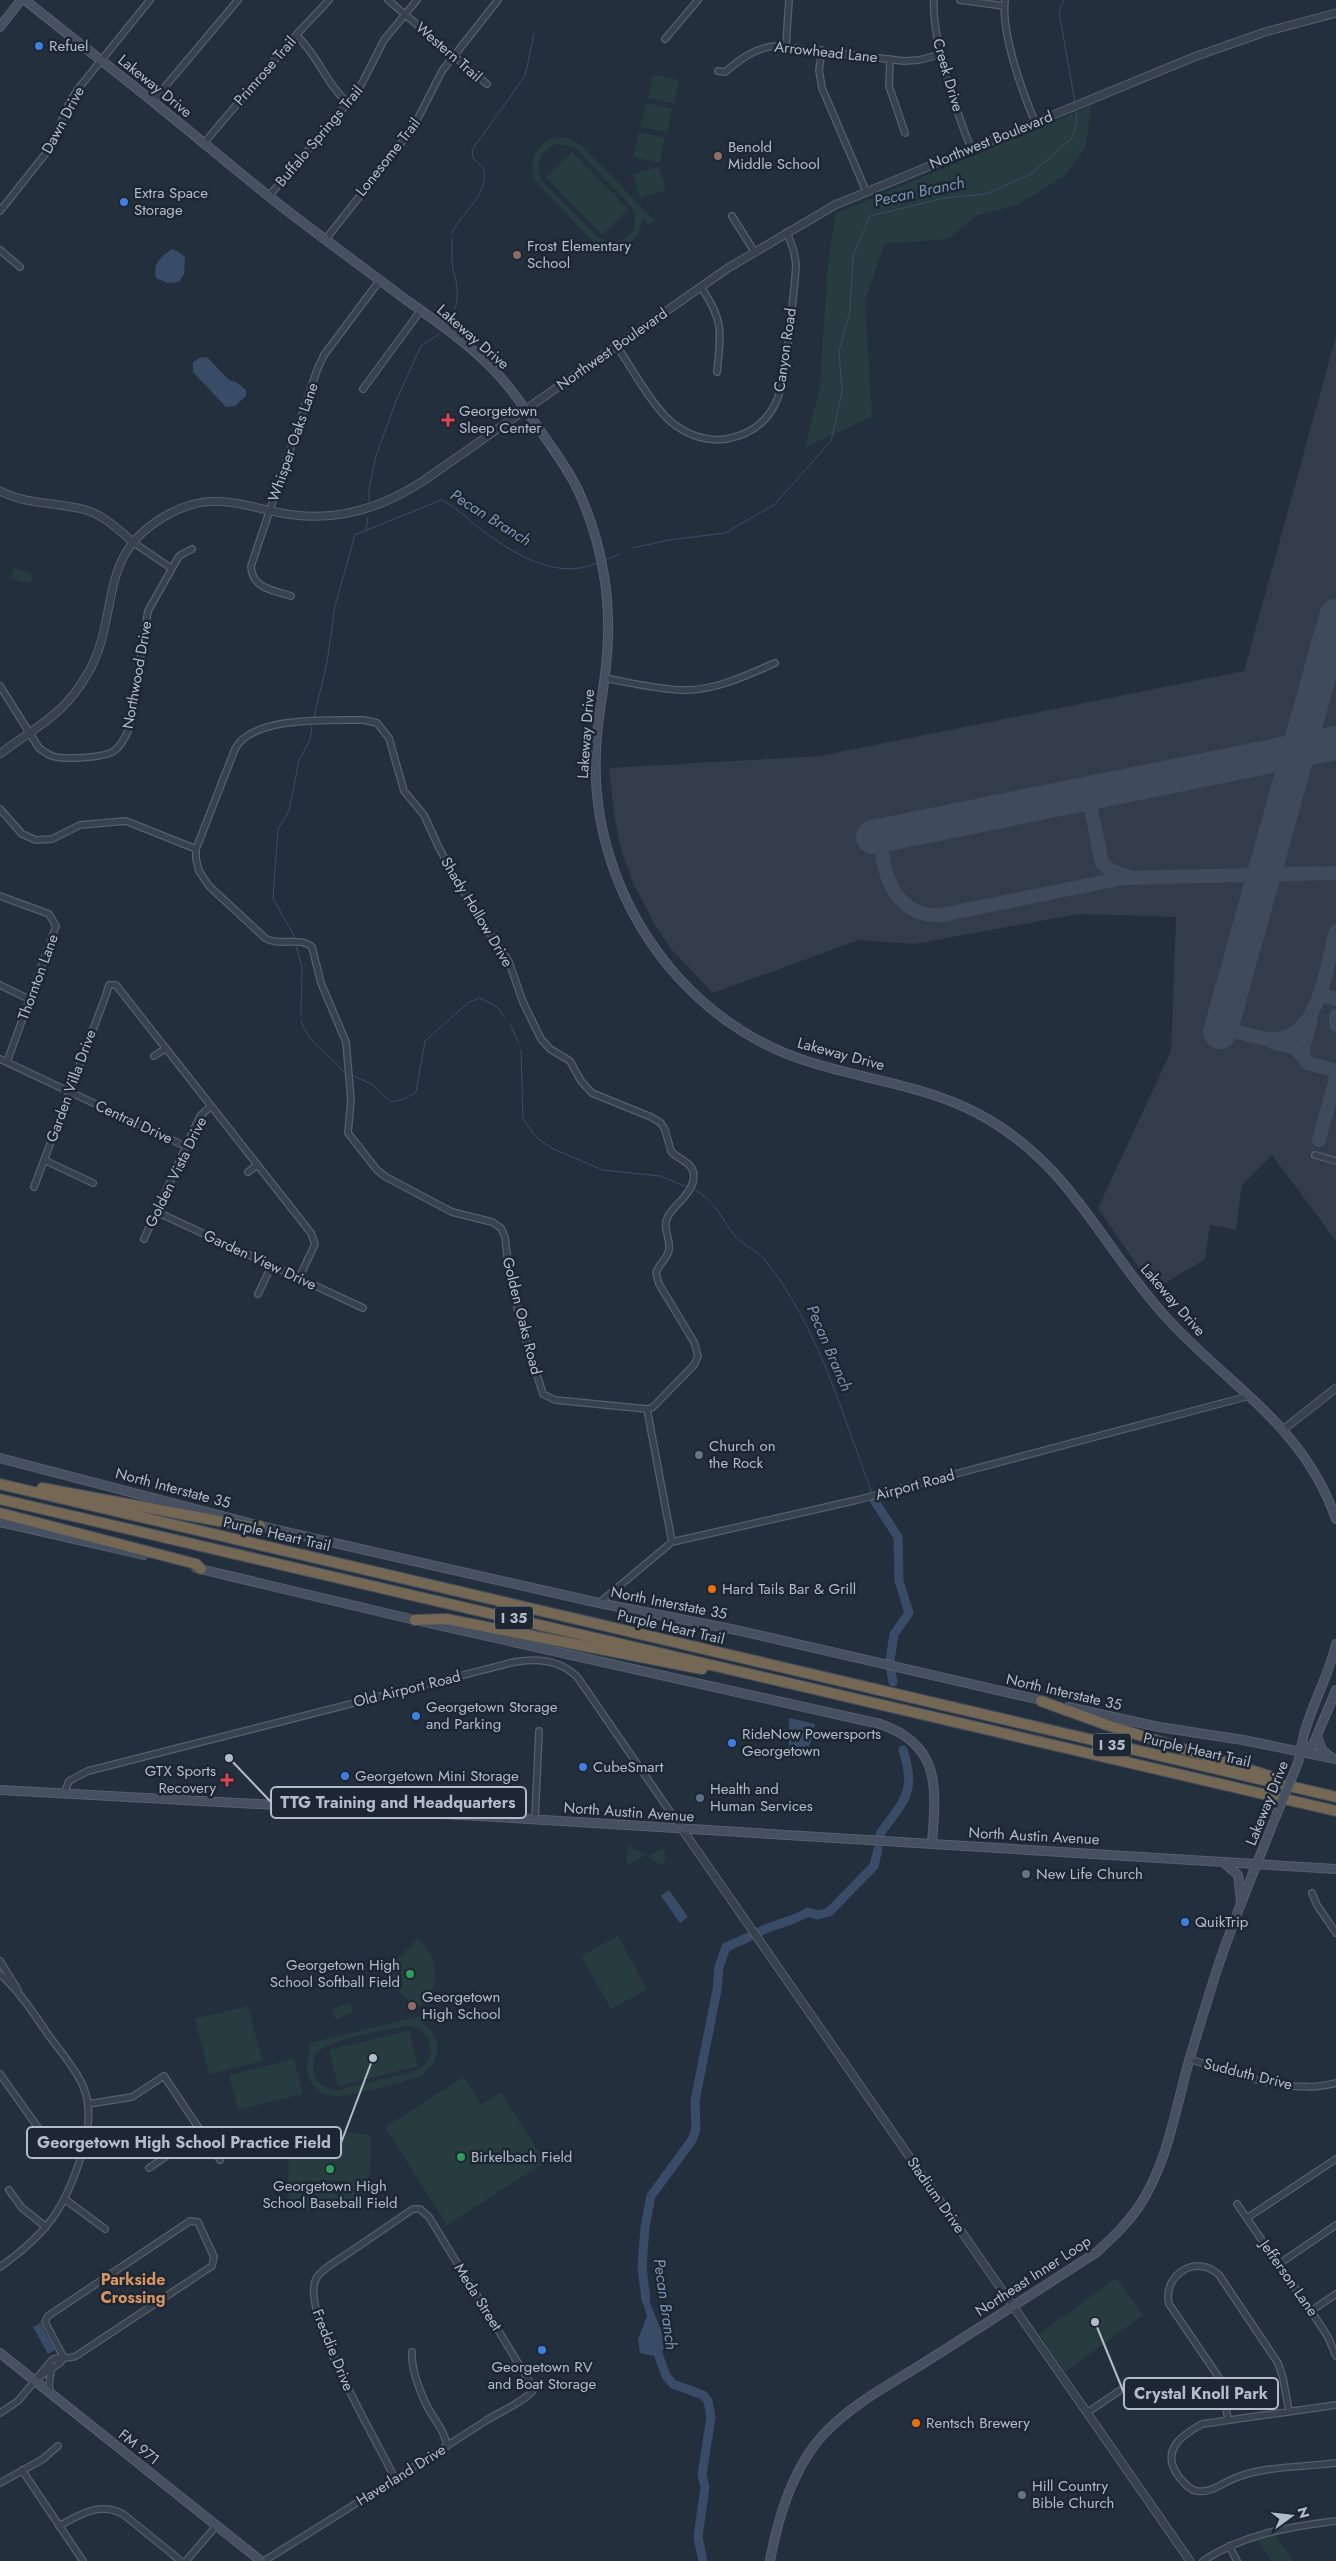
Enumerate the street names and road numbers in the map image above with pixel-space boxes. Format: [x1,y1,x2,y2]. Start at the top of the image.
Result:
street label: Western Trail [411,17,487,87]
street label: Primrose Trail [229,32,301,110]
street label: Arrowhead Lane [773,36,879,68]
street label: Creek Drive [927,36,969,114]
street label: Lakeway Drive [113,49,197,123]
street label: Buffalo Springs Trail [270,80,368,192]
street label: Dawn Drive [36,82,90,158]
street label: Northwest Boulevard [926,105,1056,175]
street label: Lonesome Trail [350,113,426,201]
street label: Lakeway Drive [432,299,514,375]
street label: Northwest Boulevard [552,302,672,396]
street label: Canyon Road [768,307,802,393]
street label: Whisper Oaks Lane [262,379,324,504]
street label: Northwood Drive [117,619,157,731]
street label: Lakeway Drive [572,688,600,779]
street label: Shady Hollow Drive [435,853,519,971]
street label: Thornton Lane [12,931,64,1023]
street label: Garden Villa Drive [40,1026,102,1145]
street label: Lakeway Drive [795,1032,887,1076]
street label: Central Drive [92,1094,177,1150]
street label: Golden Vista Drive [140,1113,212,1231]
street label: Garden View Drive [200,1224,320,1296]
street label: Golden Oaks Road [497,1255,547,1377]
street label: Lakeway Drive [1135,1259,1211,1341]
street label: North Interstate 35 [113,1462,233,1514]
street label: Airport Road [873,1464,957,1506]
street label: Purple Heart Trail [221,1511,333,1557]
street label: North Interstate 35 [609,1581,729,1625]
street label: Purple Heart Trail [615,1604,727,1650]
road number: I 35 [495,1606,533,1630]
street label: Old Airport Road [351,1665,463,1713]
street label: North Interstate 35 [1004,1668,1124,1716]
street label: Purple Heart Trail [1141,1727,1253,1773]
road number: I 35 [1093,1734,1131,1756]
street label: Lakeway Drive [1240,1757,1294,1849]
street label: North Austin Avenue [563,1796,695,1828]
street label: North Austin Avenue [968,1822,1100,1850]
street label: Sudduth Drive [1201,2052,1295,2096]
street label: Stadium Drive [901,2152,971,2238]
street label: Northeast Inner Loop [971,2230,1096,2322]
street label: Jefferson Lane [1253,2234,1324,2321]
street label: Meda Street [449,2259,508,2335]
street label: Freddie Drive [307,2306,359,2394]
street label: FM 971 [114,2424,164,2470]
street label: Haverland Drive [352,2438,450,2511]

